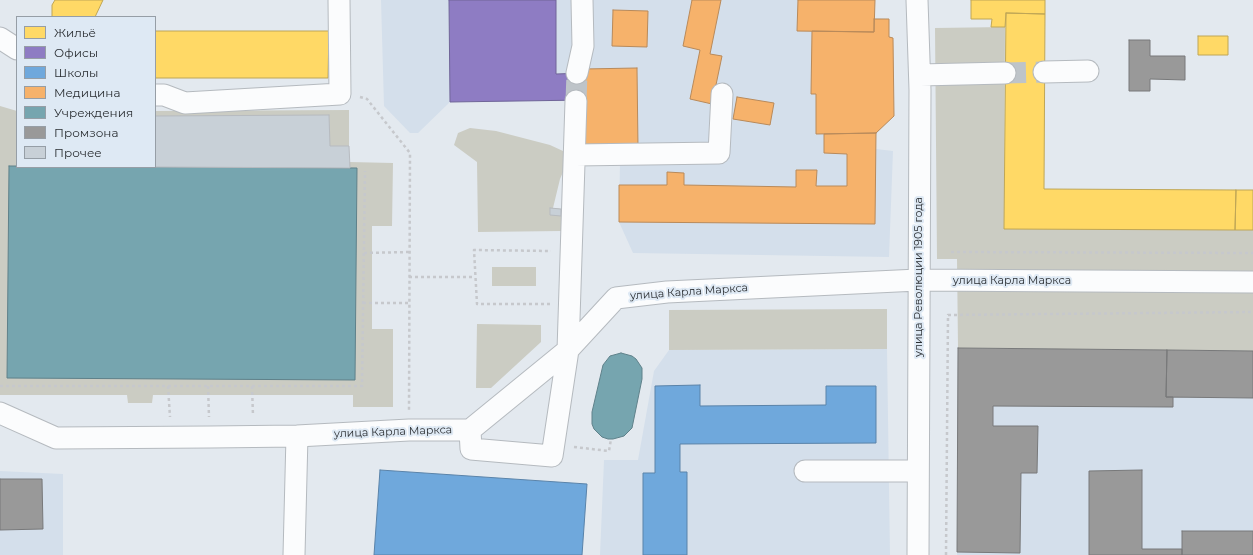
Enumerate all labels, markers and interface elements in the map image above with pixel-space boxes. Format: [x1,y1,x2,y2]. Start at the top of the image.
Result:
legend [16,16,156,168]
text: Жильё [54,25,96,40]
text: Офисы [54,45,98,60]
text: Школы [54,65,99,80]
text: Медицина [54,85,120,100]
text: Учреждения [54,105,133,120]
text: Промзона [54,125,118,140]
text: Прочее [54,145,102,160]
street label: улица Революции 1905 года [912,197,926,357]
street label: улица Карла Маркса [953,274,1071,288]
street label: улица Карла Маркса [630,281,748,303]
street label: улица Карла Маркса [334,423,452,441]

